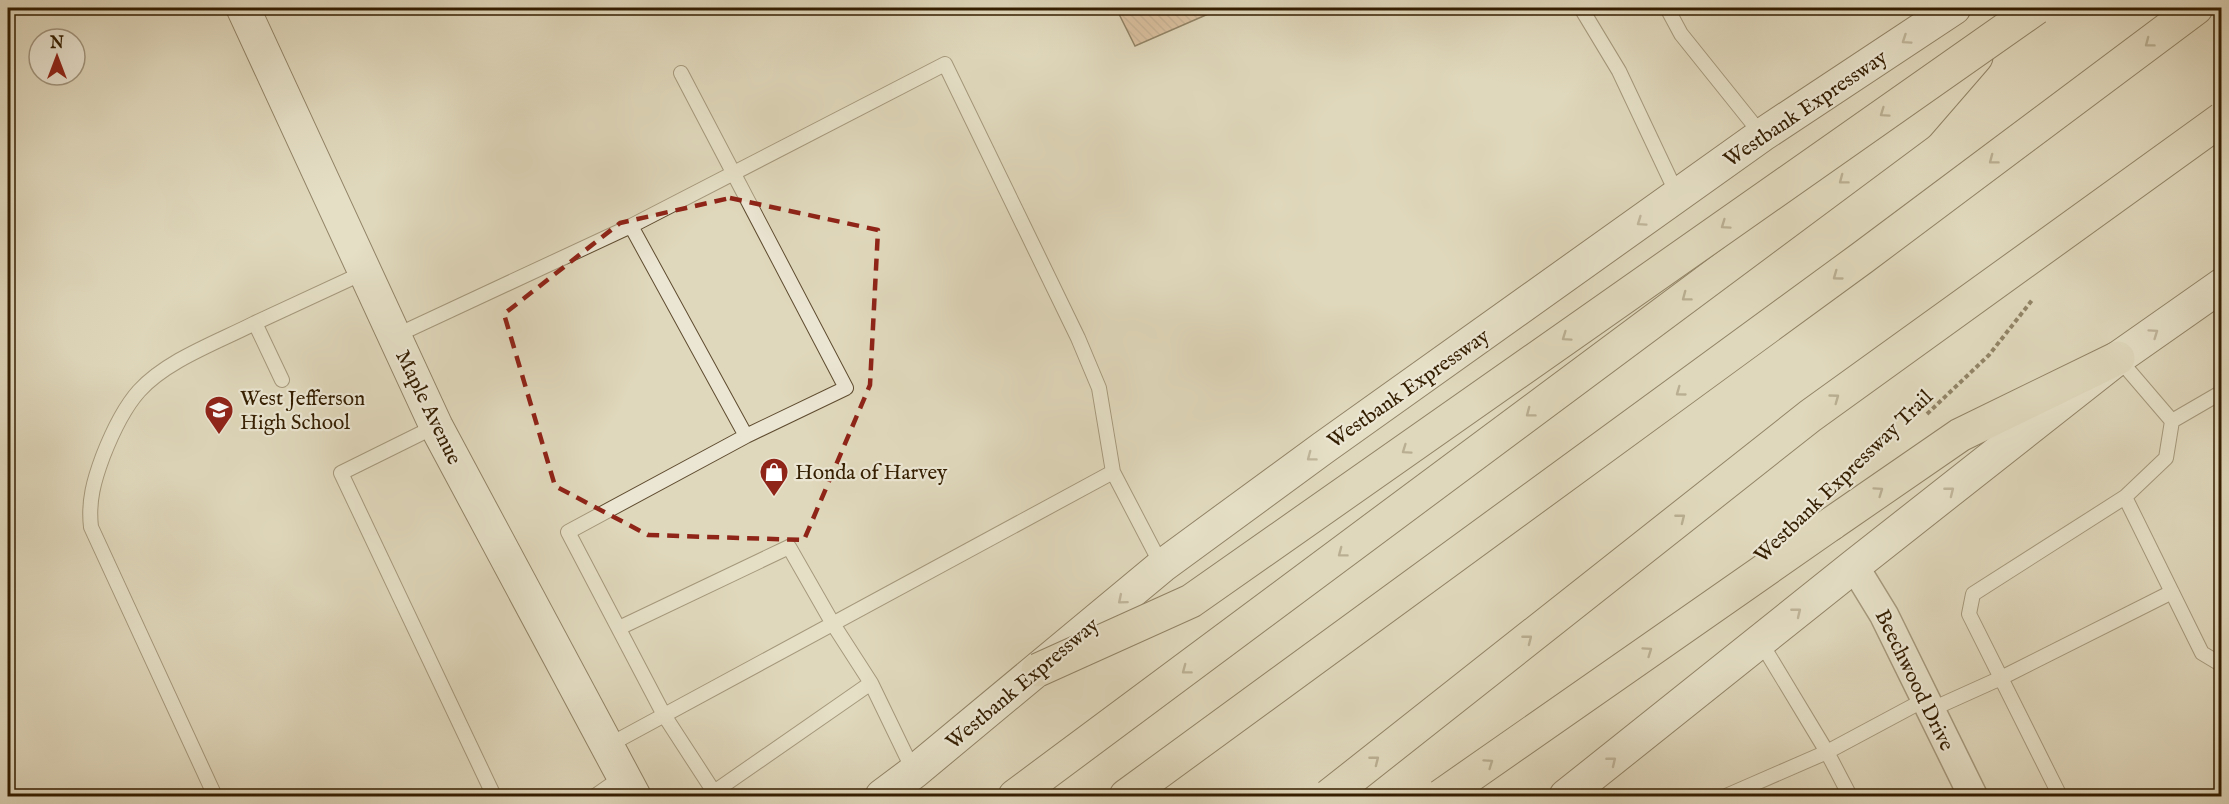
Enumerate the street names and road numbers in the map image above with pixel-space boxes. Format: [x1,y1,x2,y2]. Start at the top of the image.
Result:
street label: Westbank Expressway [1719,44,1893,174]
street label: Westbank Expressway [1323,323,1496,455]
street label: Maple Avenue [388,346,467,470]
street label: Westbank Expressway Trail [1749,384,1939,570]
street label: Beechwood Drive [1868,606,1960,756]
street label: Westbank Expressway [941,612,1106,756]

